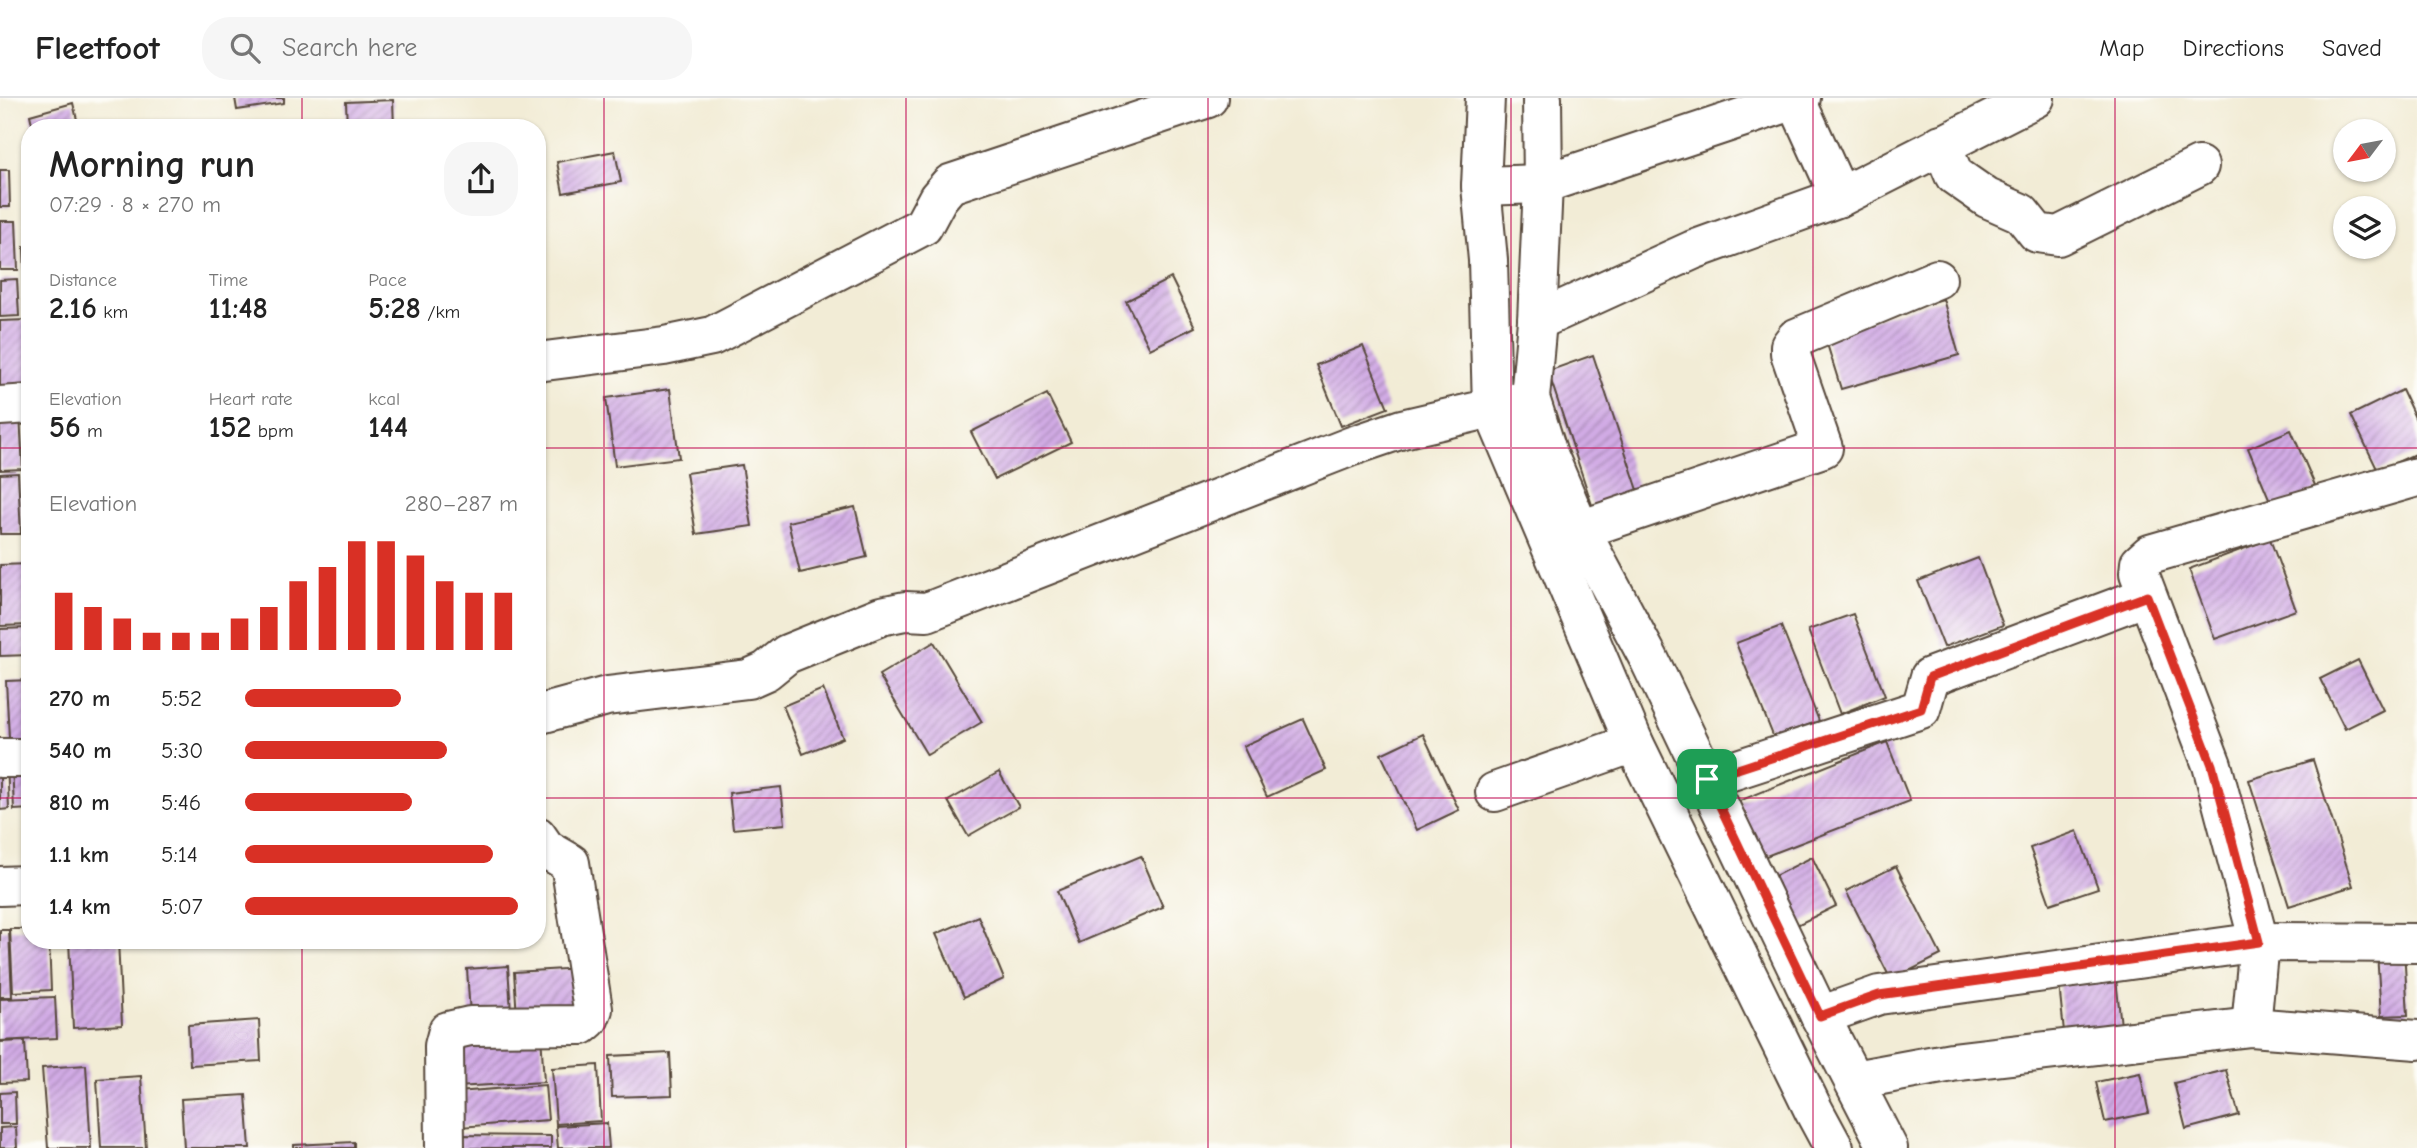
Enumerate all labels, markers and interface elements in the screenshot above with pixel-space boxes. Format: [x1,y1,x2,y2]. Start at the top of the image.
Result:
search box [202,17,692,80]
text: Fleetfoot [35,29,160,67]
icon: search [226,29,264,67]
text: Search here [282,33,417,63]
text: Map [2099,34,2145,62]
text: Directions [2183,34,2284,62]
text: Saved [2322,34,2382,62]
north arrow [2333,119,2396,182]
map controls [2333,119,2396,259]
button: share [444,142,518,216]
text: Morning run [49,143,255,187]
text: 07:29 · 8 × 270 m [49,191,221,218]
button: layers [2333,196,2396,259]
text: Distance [49,269,117,291]
text: Time [209,269,248,291]
text: Pace [368,269,407,291]
text: 2.16 [49,291,97,326]
text: 11:48 [209,291,268,326]
text: 5:28 [368,291,421,326]
text: km [97,301,128,323]
text: /km [421,301,460,323]
text: Elevation [49,388,122,410]
text: Heart rate [209,388,292,410]
text: kcal [368,388,400,410]
text: 56 [49,410,81,445]
text: 152 [209,410,251,445]
text: 144 [368,410,408,445]
text: m [81,420,103,442]
text: bpm [251,420,294,442]
text: Elevation [49,490,137,517]
text: 280–287 m [405,490,518,517]
text: 270 m [49,685,110,712]
text: 5:52 [161,685,202,712]
text: 540 m [49,737,112,764]
text: 5:30 [161,737,203,764]
pin [1677,749,1737,809]
icon: arrive [1688,760,1726,798]
text: 810 m [49,789,109,816]
text: 5:46 [161,789,201,816]
text: 1.1 km [49,841,109,868]
text: 5:14 [161,841,198,868]
text: 1.4 km [49,893,111,920]
text: 5:07 [161,893,203,920]

